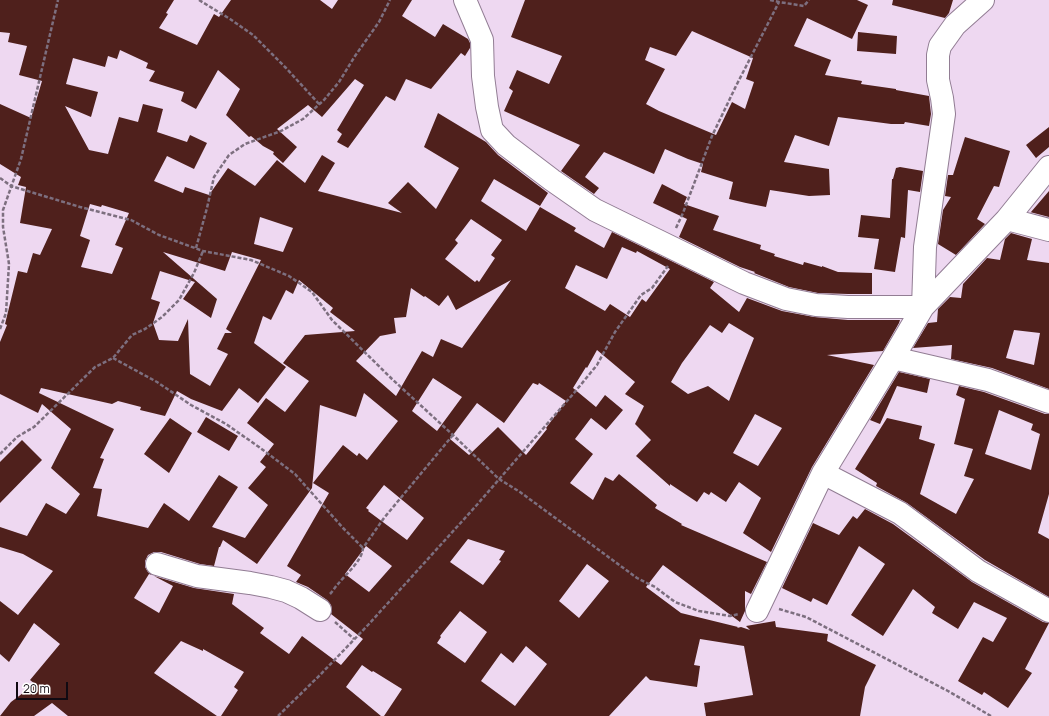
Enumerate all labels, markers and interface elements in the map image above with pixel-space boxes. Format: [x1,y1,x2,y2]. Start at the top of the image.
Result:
scale bar [18,674,70,700]
text: 20 m [23,680,50,697]

